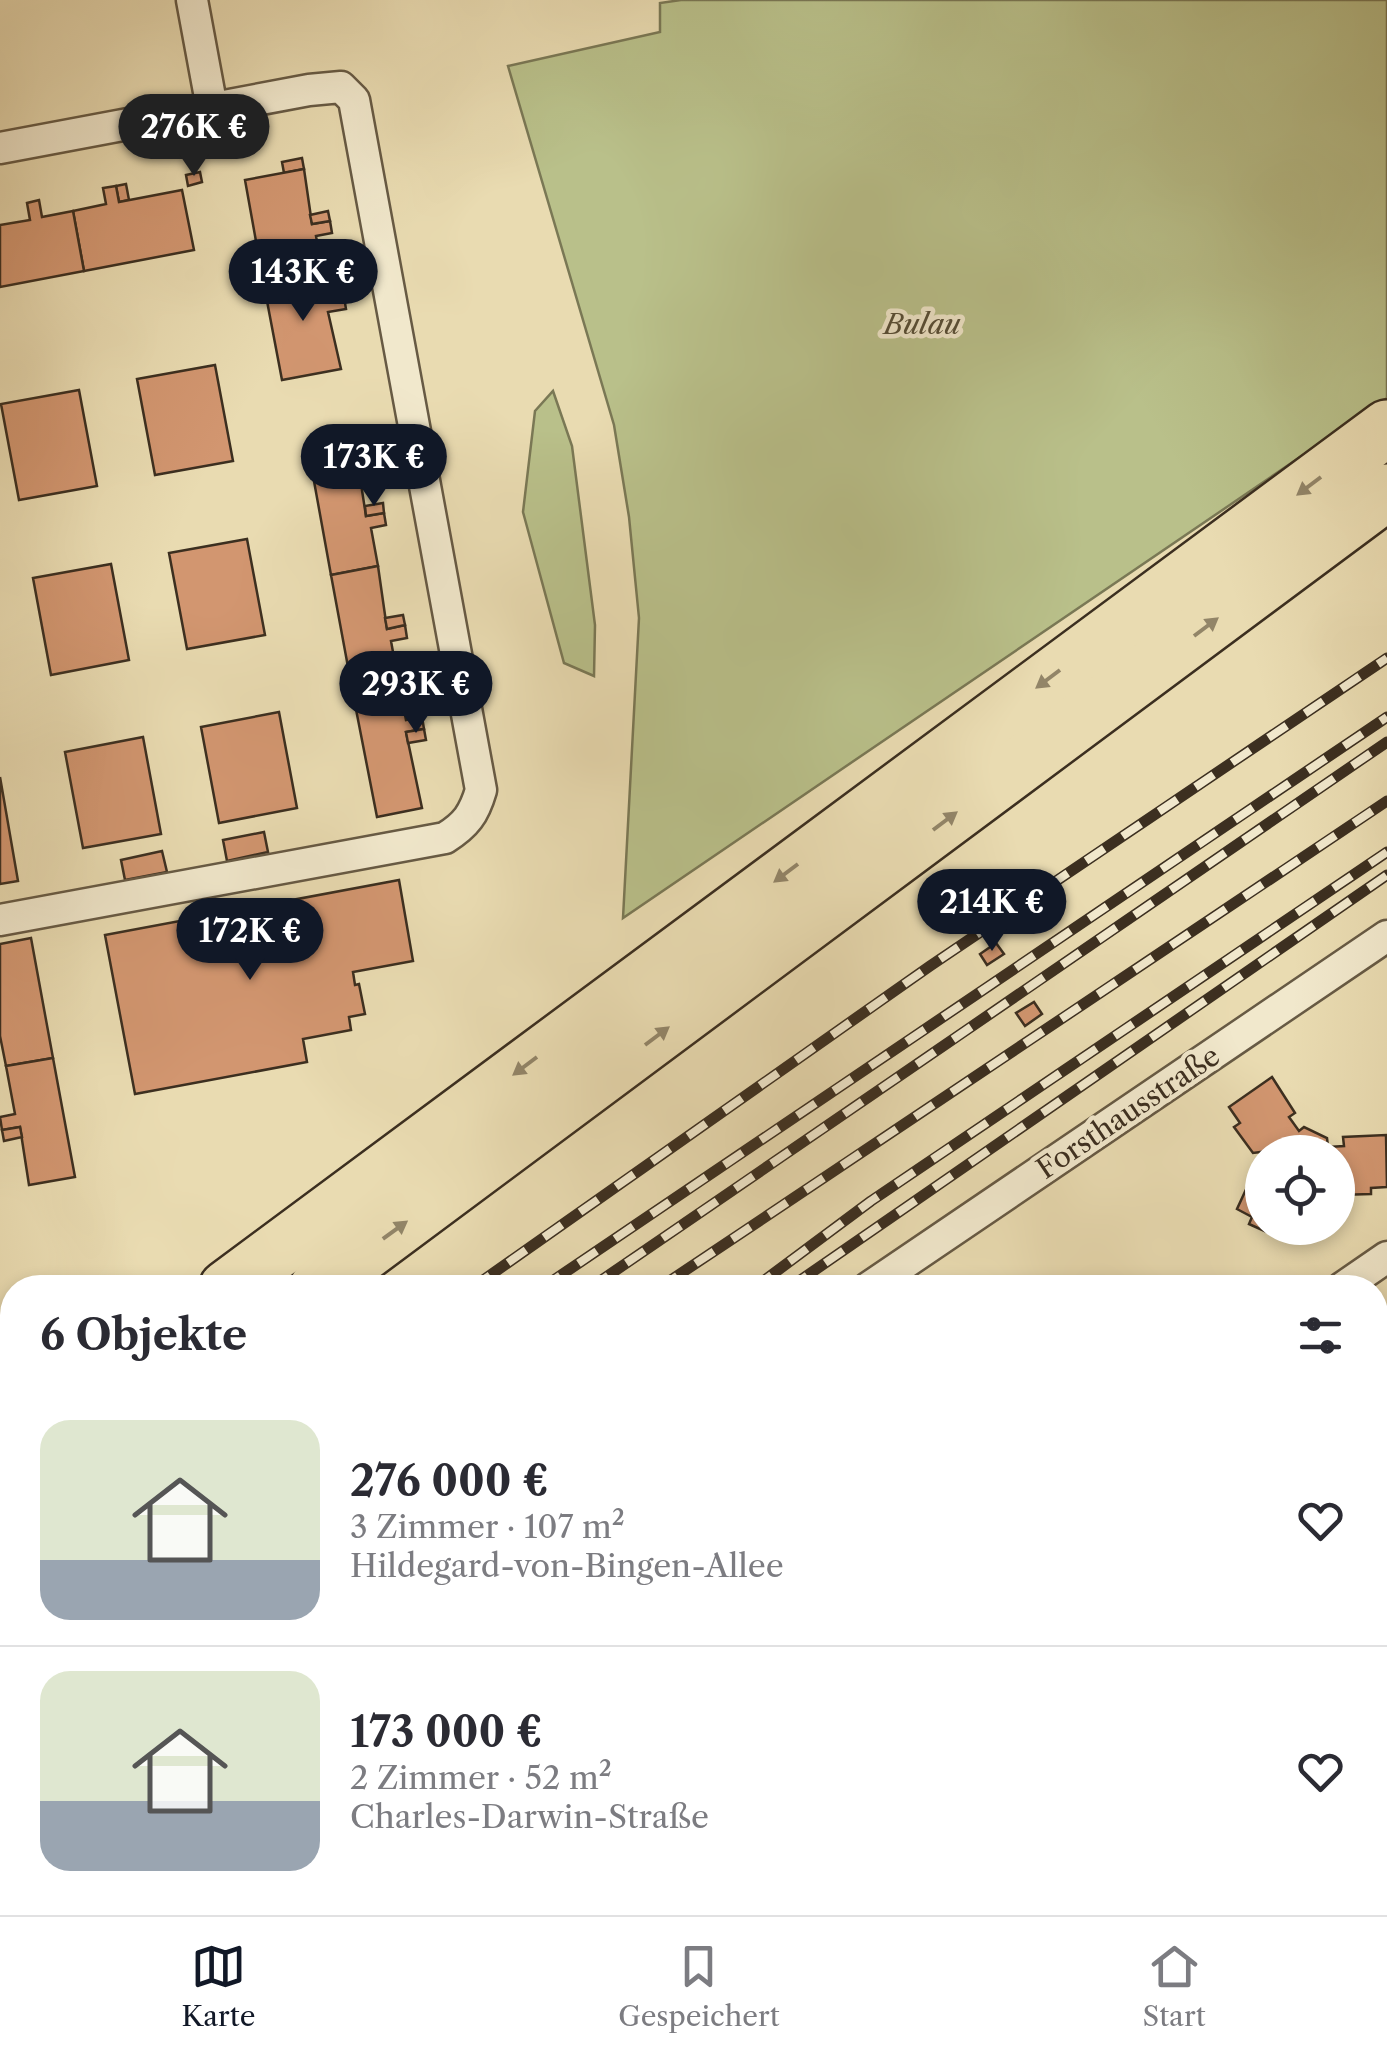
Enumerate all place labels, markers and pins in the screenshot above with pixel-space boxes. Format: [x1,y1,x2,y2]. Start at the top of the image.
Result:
pin: 276K € [113,94,275,179]
pin: 143K € [222,239,384,324]
pin: 173K € [293,424,455,509]
pin: 293K € [335,651,497,736]
pin: 214K € [911,869,1073,954]
pin: 172K € [169,898,331,983]

